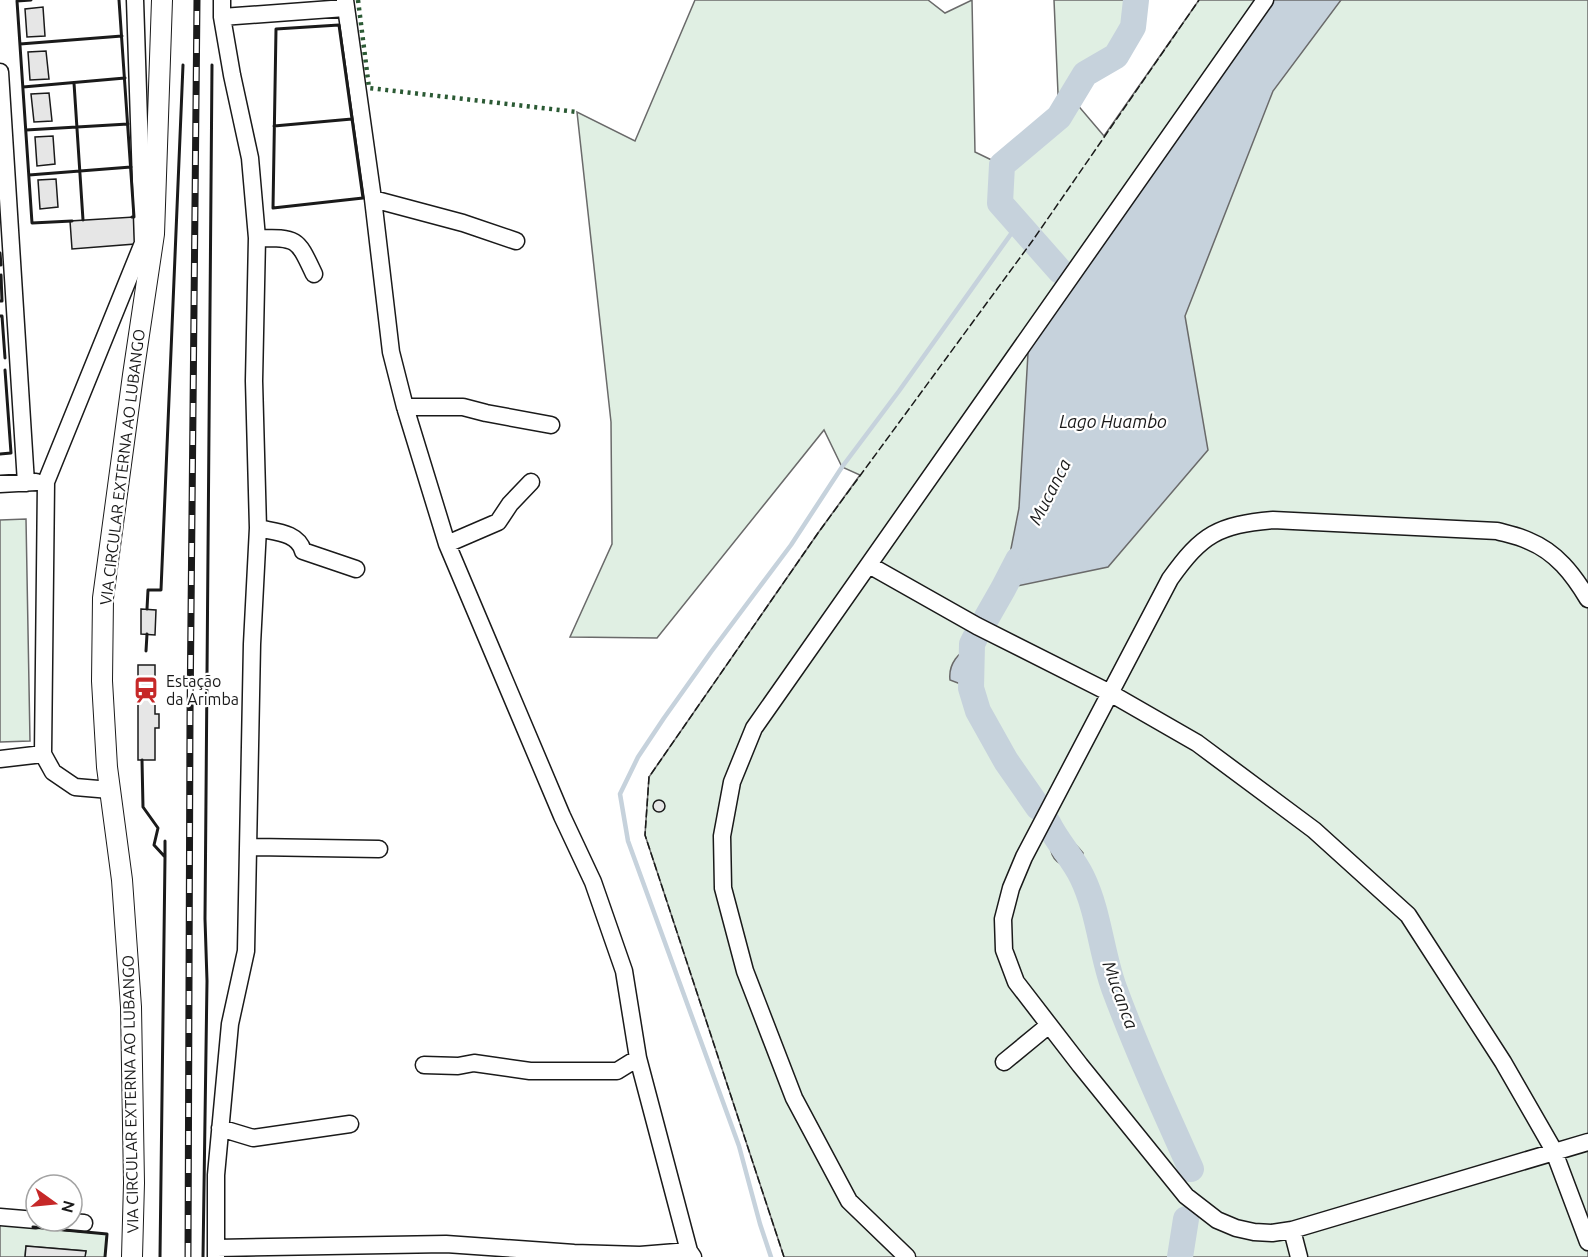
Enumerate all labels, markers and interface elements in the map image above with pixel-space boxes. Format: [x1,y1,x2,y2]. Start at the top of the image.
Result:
street label: VIA CIRCULAR EXTERNA AO LUBANGO [96,328,148,606]
water label: Lago Huambo [1059,411,1167,431]
water label: Mucanca [1024,455,1074,528]
place label: Estação da Arimba [166,672,239,708]
station icon: Estação da Arimba [131,675,161,705]
street label: VIA CIRCULAR EXTERNA AO LUBANGO [119,955,141,1233]
water label: Mucanca [1099,958,1143,1032]
north arrow [24,1173,84,1233]
text: N [58,1199,79,1215]

